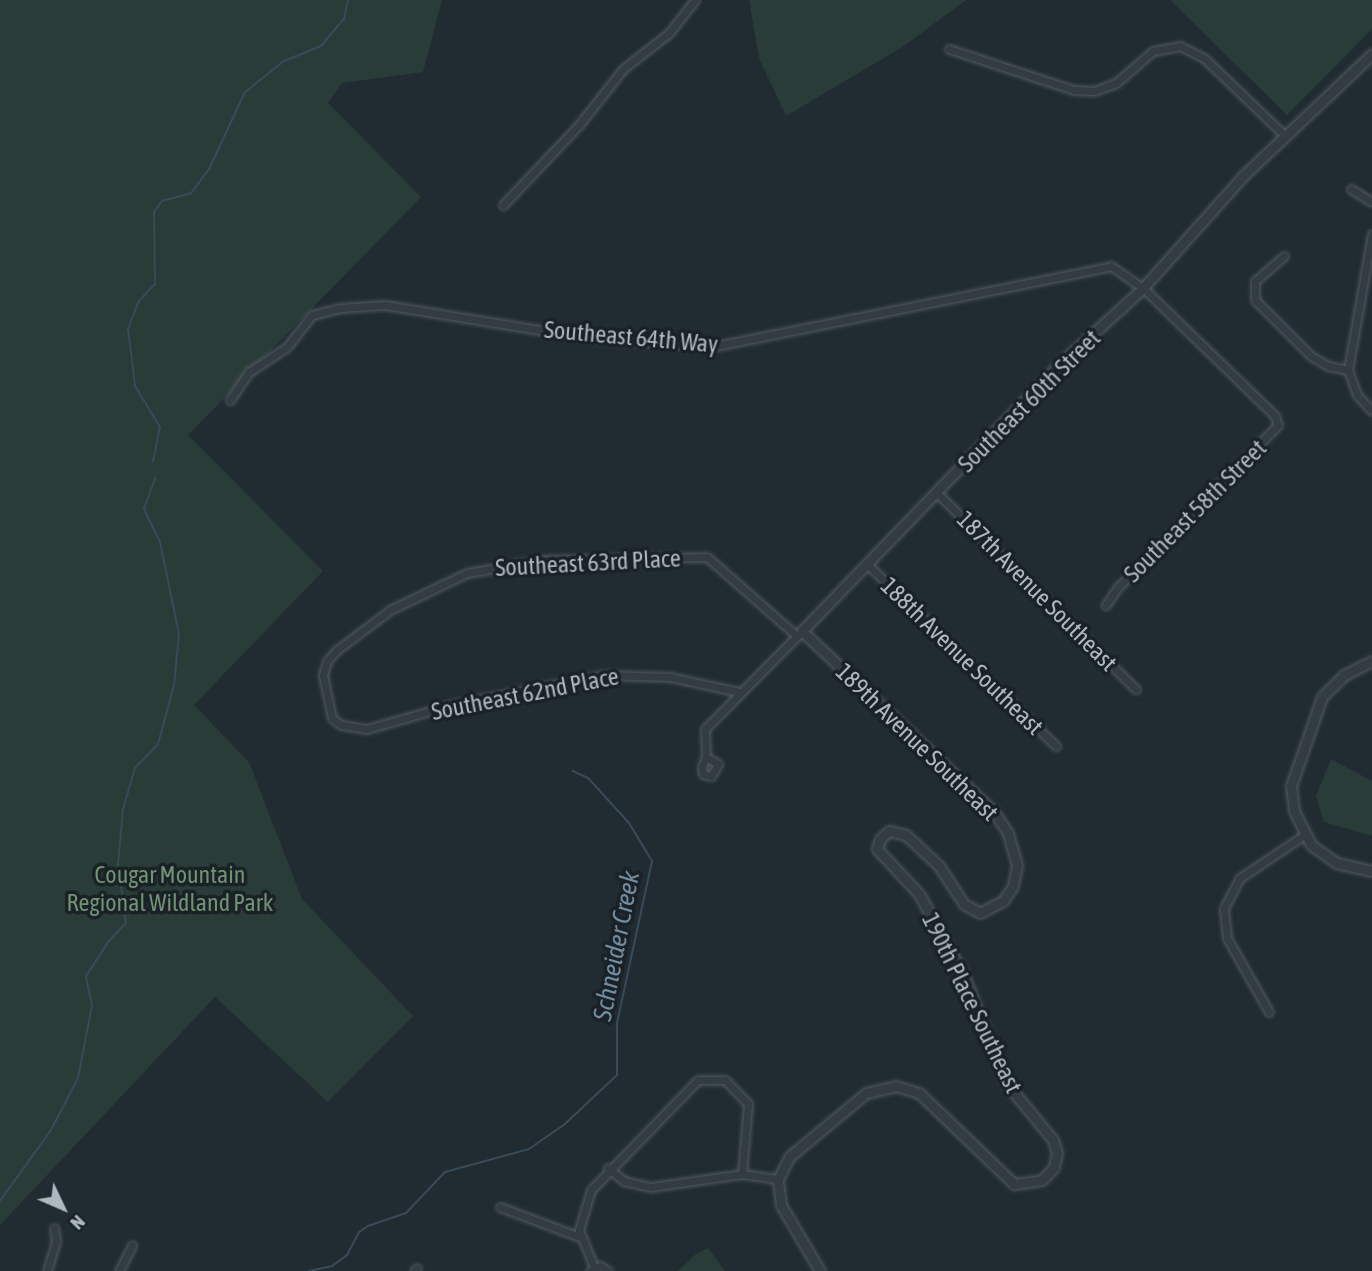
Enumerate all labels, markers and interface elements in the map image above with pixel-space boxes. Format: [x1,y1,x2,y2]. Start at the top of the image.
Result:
street label: Southeast 64th Way [543,315,719,359]
street label: Southeast 60th Street [952,324,1106,478]
street label: Southeast 58th Street [1118,434,1272,588]
street label: 187th Avenue Southeast [951,505,1123,677]
street label: Southeast 63rd Place [495,544,681,582]
street label: 188th Avenue Southeast [875,571,1049,741]
street label: 189th Avenue Southeast [830,657,1004,827]
street label: Southeast 62nd Place [429,662,621,726]
park label: Cougar Mountain Regional Wildland Park [67,861,273,917]
water label: Schneider Creek [587,868,647,1024]
street label: 190th Place Southeast [916,908,1028,1098]
north arrow [28,1173,98,1243]
text: N [66,1211,90,1234]

